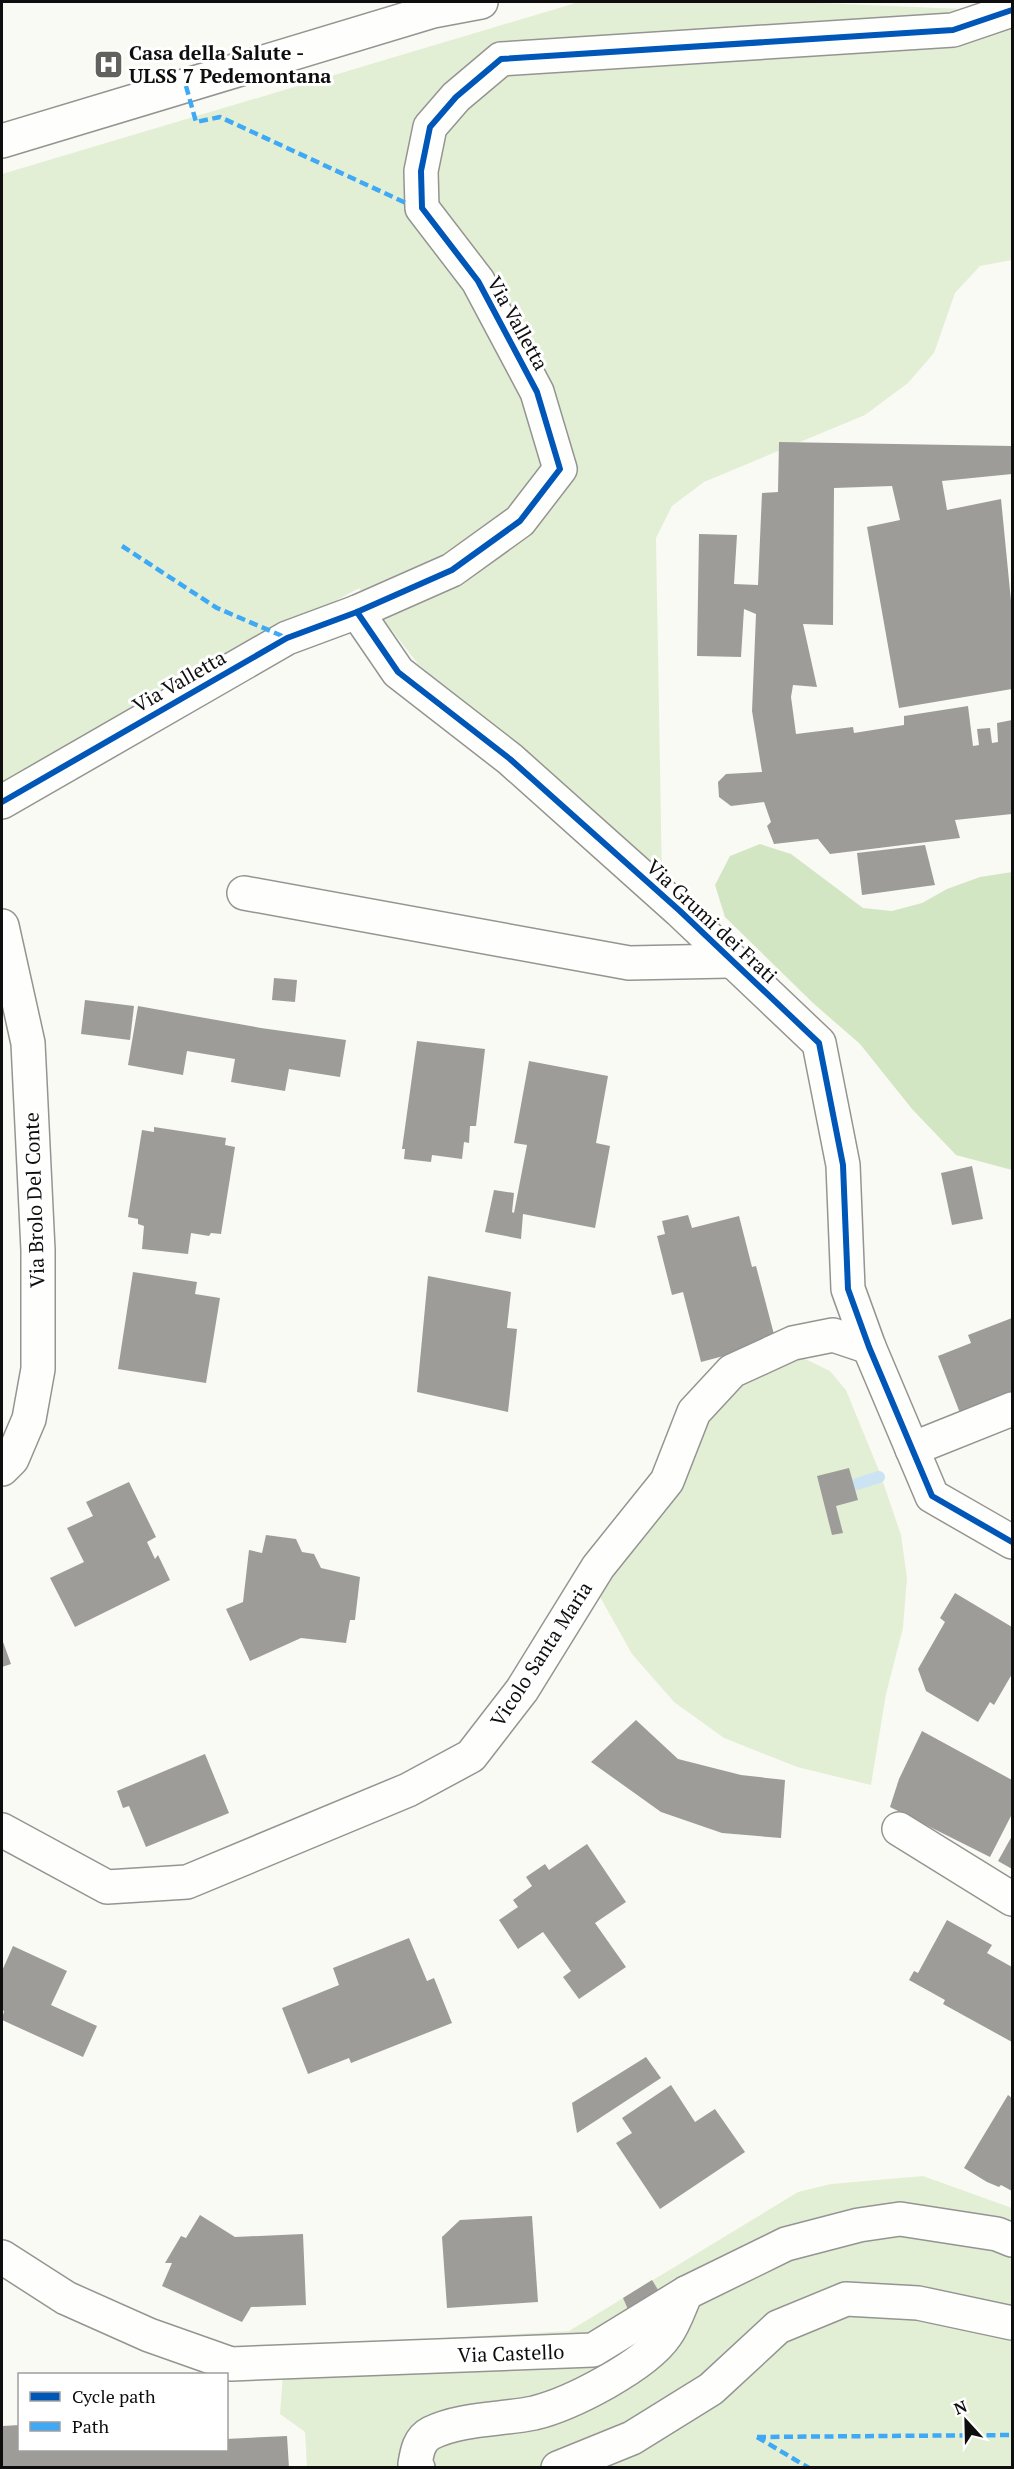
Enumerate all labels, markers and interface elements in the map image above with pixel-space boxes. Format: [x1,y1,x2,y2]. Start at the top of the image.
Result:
place label: Casa della Salute - ULSS 7 Pedemontana [129,39,331,89]
hospital icon: Casa della Salute - ULSS 7 Pedemontana [92,48,124,80]
street label: Via Valletta [481,271,555,375]
street label: Via Valletta [128,643,230,719]
street label: Via Grumi dei Frati [641,853,783,989]
street label: Via Brolo Del Conte [17,1112,51,1288]
street label: Vicolo Santa Maria [484,1576,598,1732]
street label: Via Castello [457,2338,565,2368]
legend [18,2373,228,2451]
text: Cycle path [72,2384,156,2408]
north arrow [936,2391,996,2451]
text: N [951,2395,970,2420]
text: Path [72,2414,109,2438]

